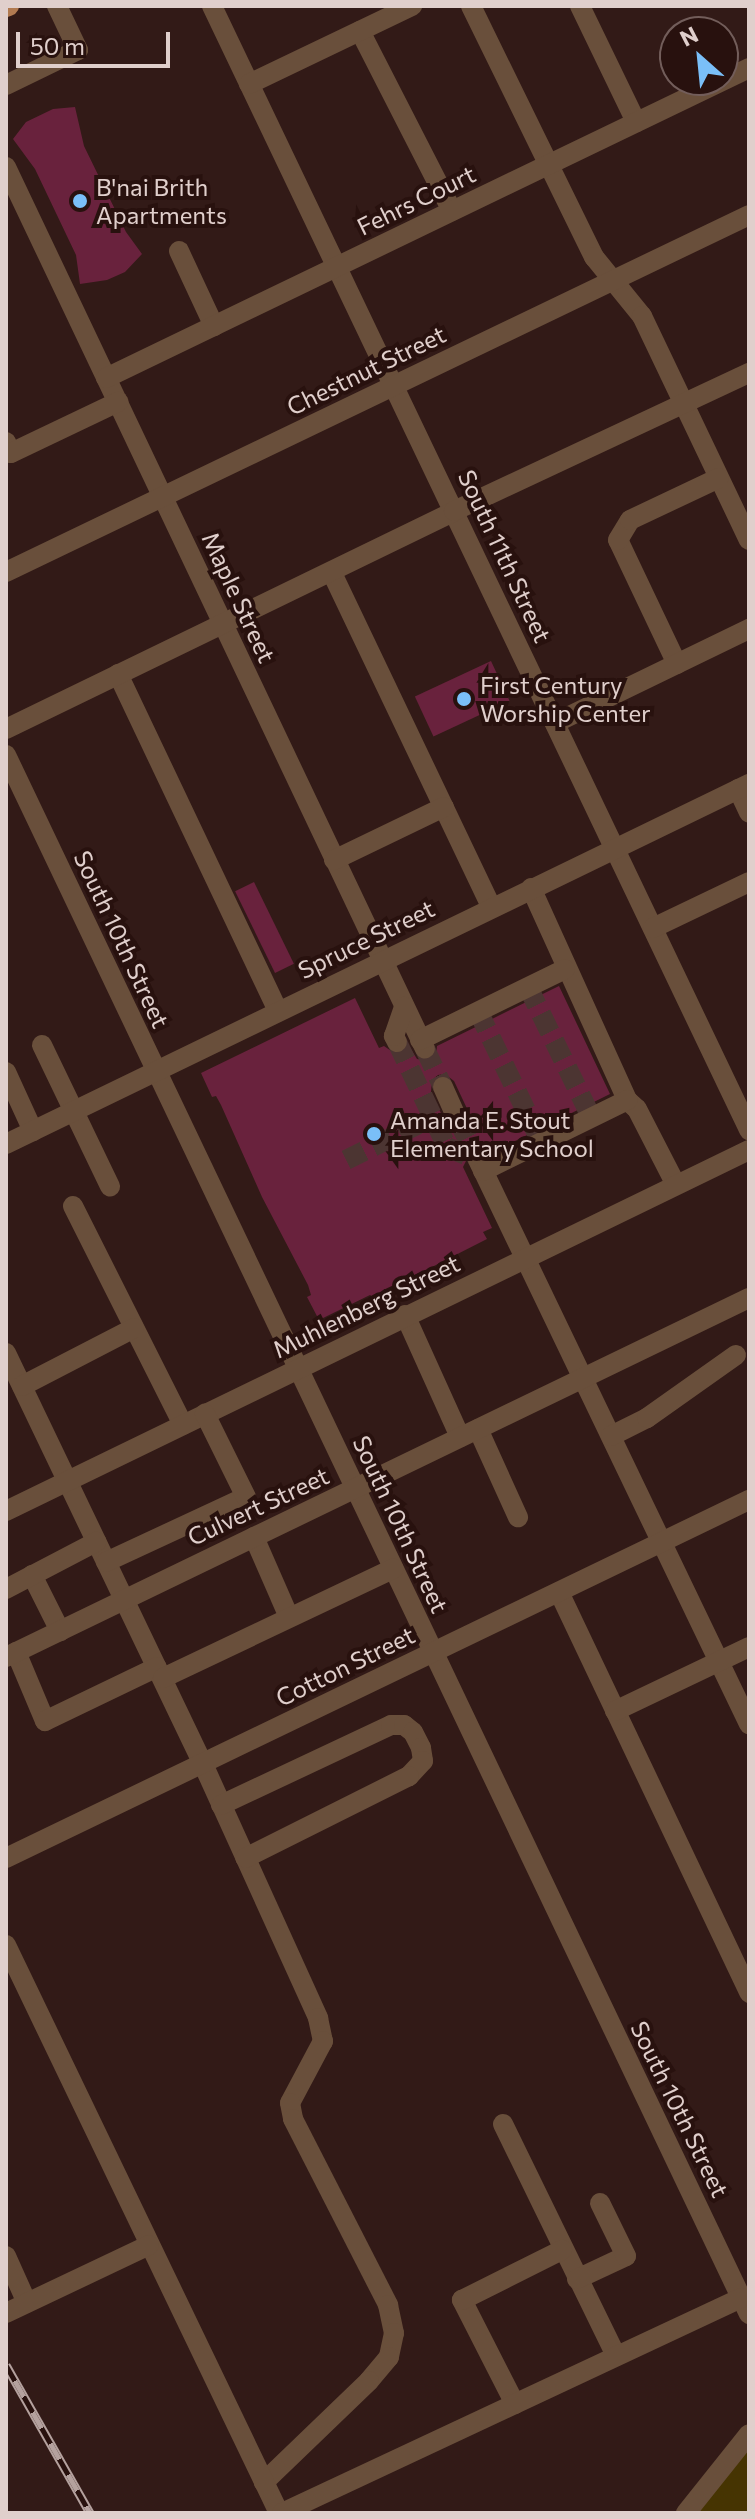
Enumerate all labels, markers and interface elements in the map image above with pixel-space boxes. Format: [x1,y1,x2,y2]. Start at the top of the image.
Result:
scale bar [20,16,174,66]
north arrow [659,16,739,96]
text: N [675,20,702,52]
text: 50 m [30,31,85,60]
street label: Fehrs Court [352,159,480,241]
place label: B'nai Brith Apartments [96,173,227,229]
marker: B'nai Brith Apartments [71,192,89,210]
street label: Chestnut Street [282,319,450,421]
street label: South 11th Street [453,465,557,647]
street label: Maple Street [196,527,282,667]
place label: First Century Worship Center [480,671,651,727]
marker: First Century Worship Center [455,690,473,708]
street label: South 10th Street [68,846,176,1032]
street label: Spruce Street [293,894,439,984]
place label: Amanda E. Stout Elementary School [390,1106,594,1162]
marker: Amanda E. Stout Elementary School [365,1125,383,1143]
street label: Muhlenberg Street [268,1248,464,1364]
street label: South 10th Street [347,1431,455,1617]
street label: Culvert Street [183,1461,333,1551]
street label: Cotton Street [271,1620,419,1712]
street label: South 10th Street [625,2016,735,2202]

